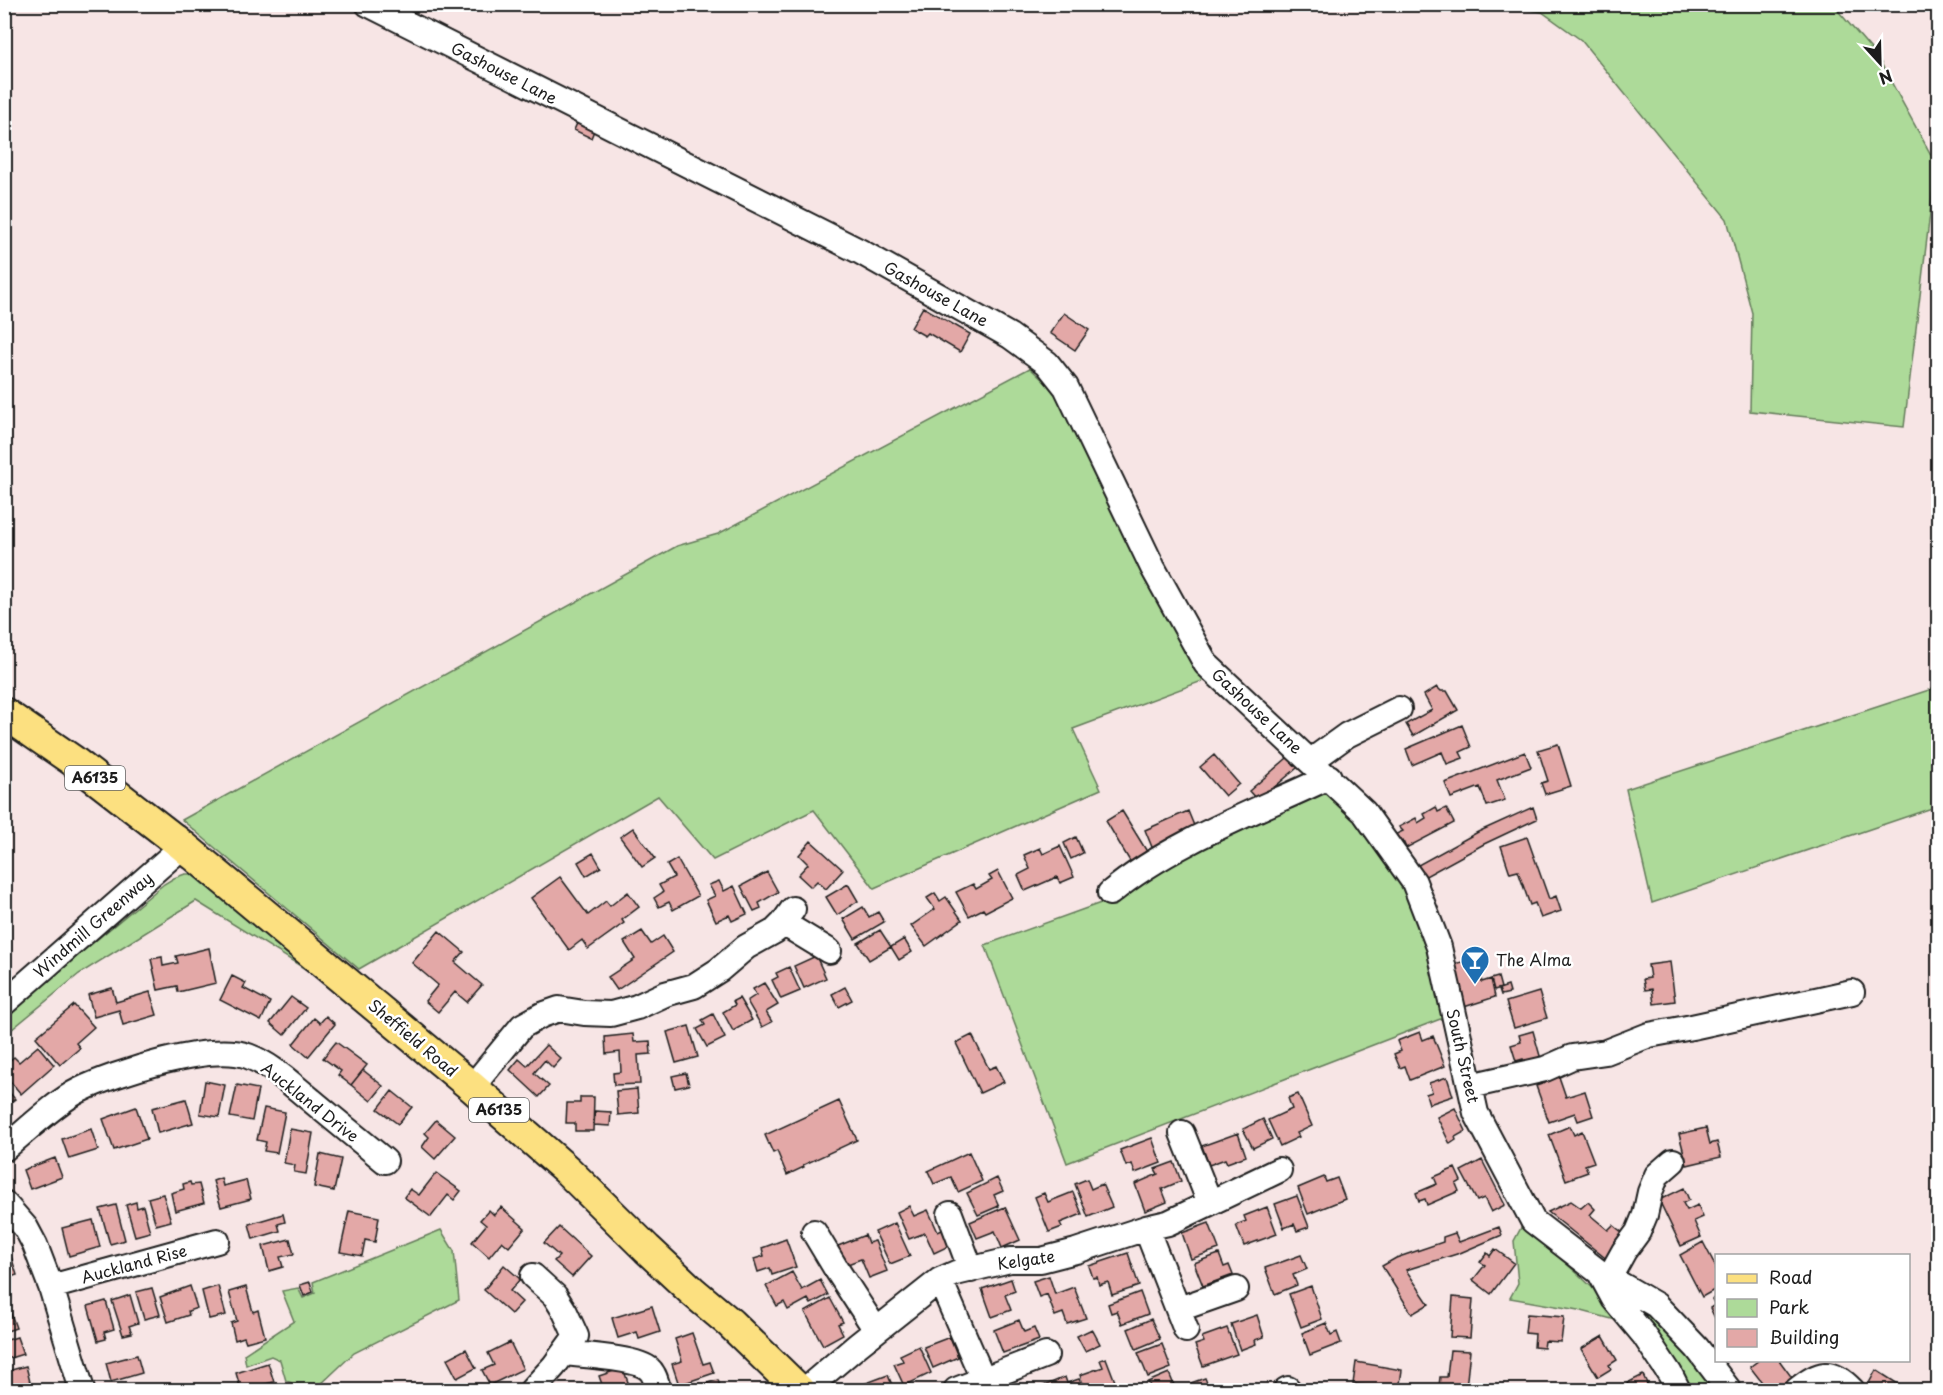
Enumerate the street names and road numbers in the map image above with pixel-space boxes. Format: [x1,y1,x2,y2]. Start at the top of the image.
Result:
street label: Gashouse Lane [447,35,562,109]
street label: Gashouse Lane [880,254,993,332]
street label: Gashouse Lane [1207,662,1308,759]
road number: A6135 [65,766,125,790]
street label: Windmill Greenway [27,866,157,983]
street label: Sheffield Road [364,993,464,1082]
street label: South Street [1441,1006,1487,1106]
street label: Auckland Drive [257,1055,365,1147]
road number: A6135 [469,1098,529,1122]
street label: Auckland Rise [78,1237,189,1289]
street label: Kelgate [996,1243,1056,1275]

